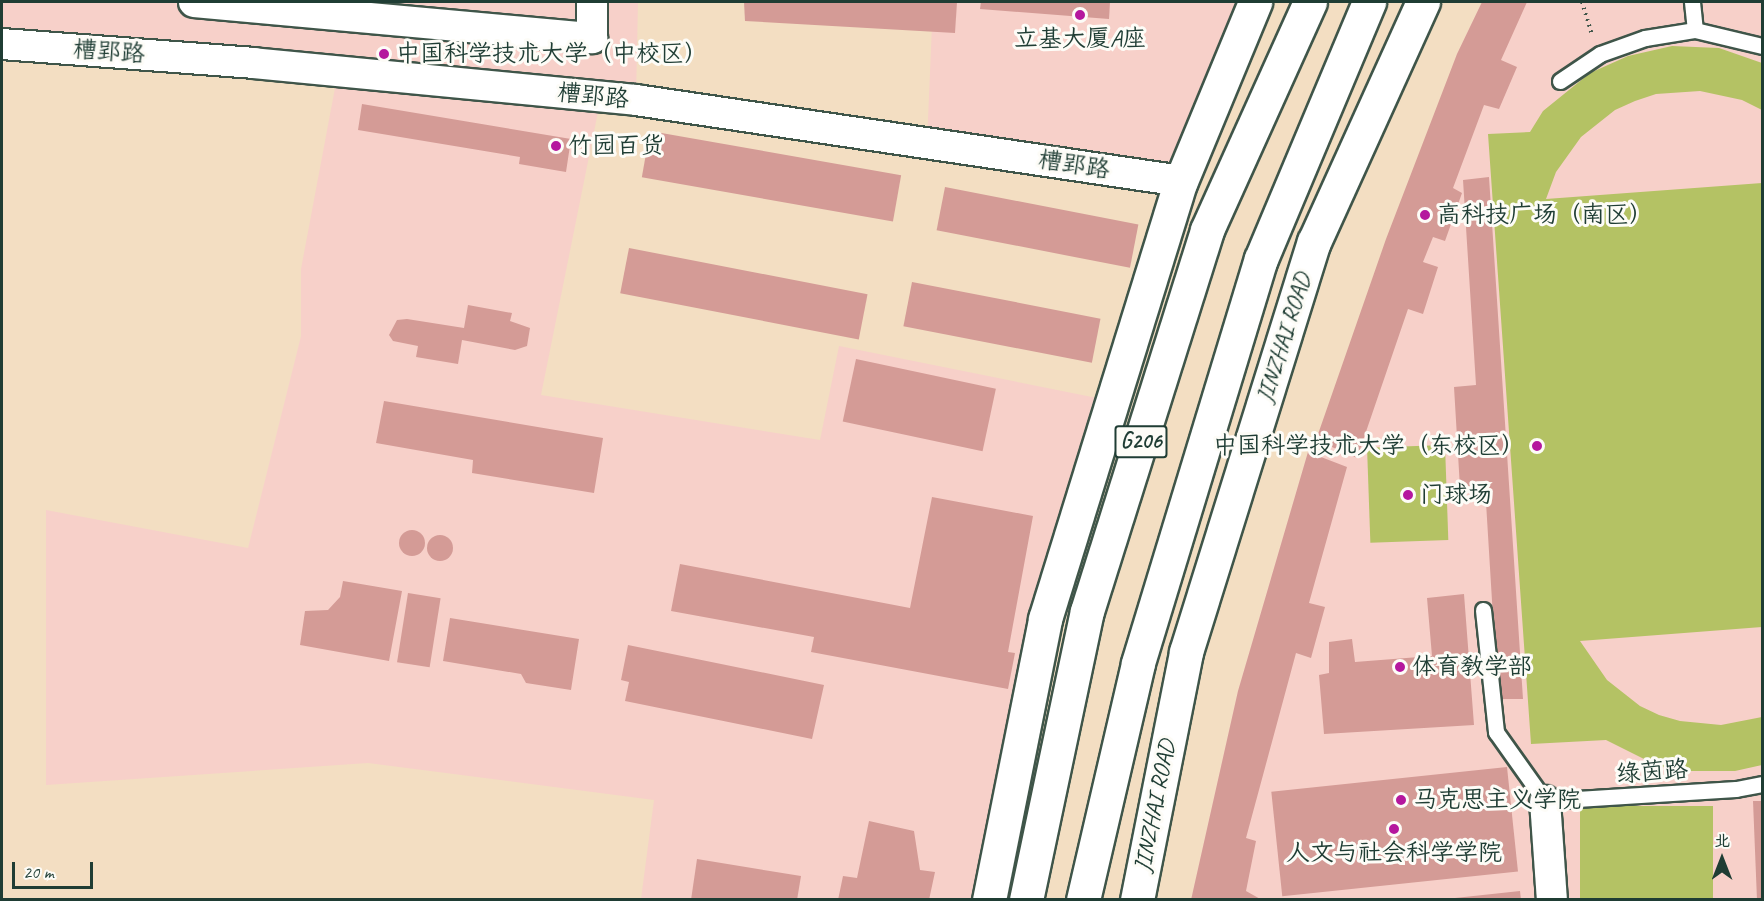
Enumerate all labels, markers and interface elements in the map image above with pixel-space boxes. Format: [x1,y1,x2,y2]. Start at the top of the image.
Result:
marker: 立基大厦A座 [1073,8,1087,22]
place label: 立基大厦A座 [1014,25,1146,53]
street label: 槽郢路 [72,35,146,69]
place label: 中国科学技术大学（中校区） [396,40,708,68]
marker: 中国科学技术大学（中校区） [377,47,391,61]
street label: 槽郢路 [556,78,630,114]
place label: 竹园百货 [568,132,664,160]
marker: 竹园百货 [549,139,563,153]
street label: 槽郢路 [1036,145,1112,185]
place label: 高科技广场（南区） [1437,201,1653,229]
marker: 高科技广场（南区） [1418,208,1432,222]
street label: JINZHAI ROAD [1251,270,1317,406]
road number: G206 [1114,423,1168,461]
place label: 中国科学技术大学（东校区） [1213,432,1525,460]
marker: 中国科学技术大学（东校区） [1530,439,1544,453]
place label: 门球场 [1420,481,1492,509]
marker: 门球场 [1401,488,1415,502]
place label: 体育教学部 [1412,653,1532,681]
marker: 体育教学部 [1393,660,1407,674]
street label: JINZHAI ROAD [1128,737,1182,875]
street label: 绿茵路 [1615,755,1689,789]
place label: 马克思主义学院 [1413,786,1581,814]
marker: 马克思主义学院 [1394,793,1408,807]
marker: 人文与社会科学学院 [1387,822,1401,836]
north arrow [1692,829,1752,889]
text: 北 [1714,831,1730,851]
place label: 人文与社会科学学院 [1286,839,1502,867]
scale bar [15,850,96,888]
text: 20 m [23,861,54,883]

